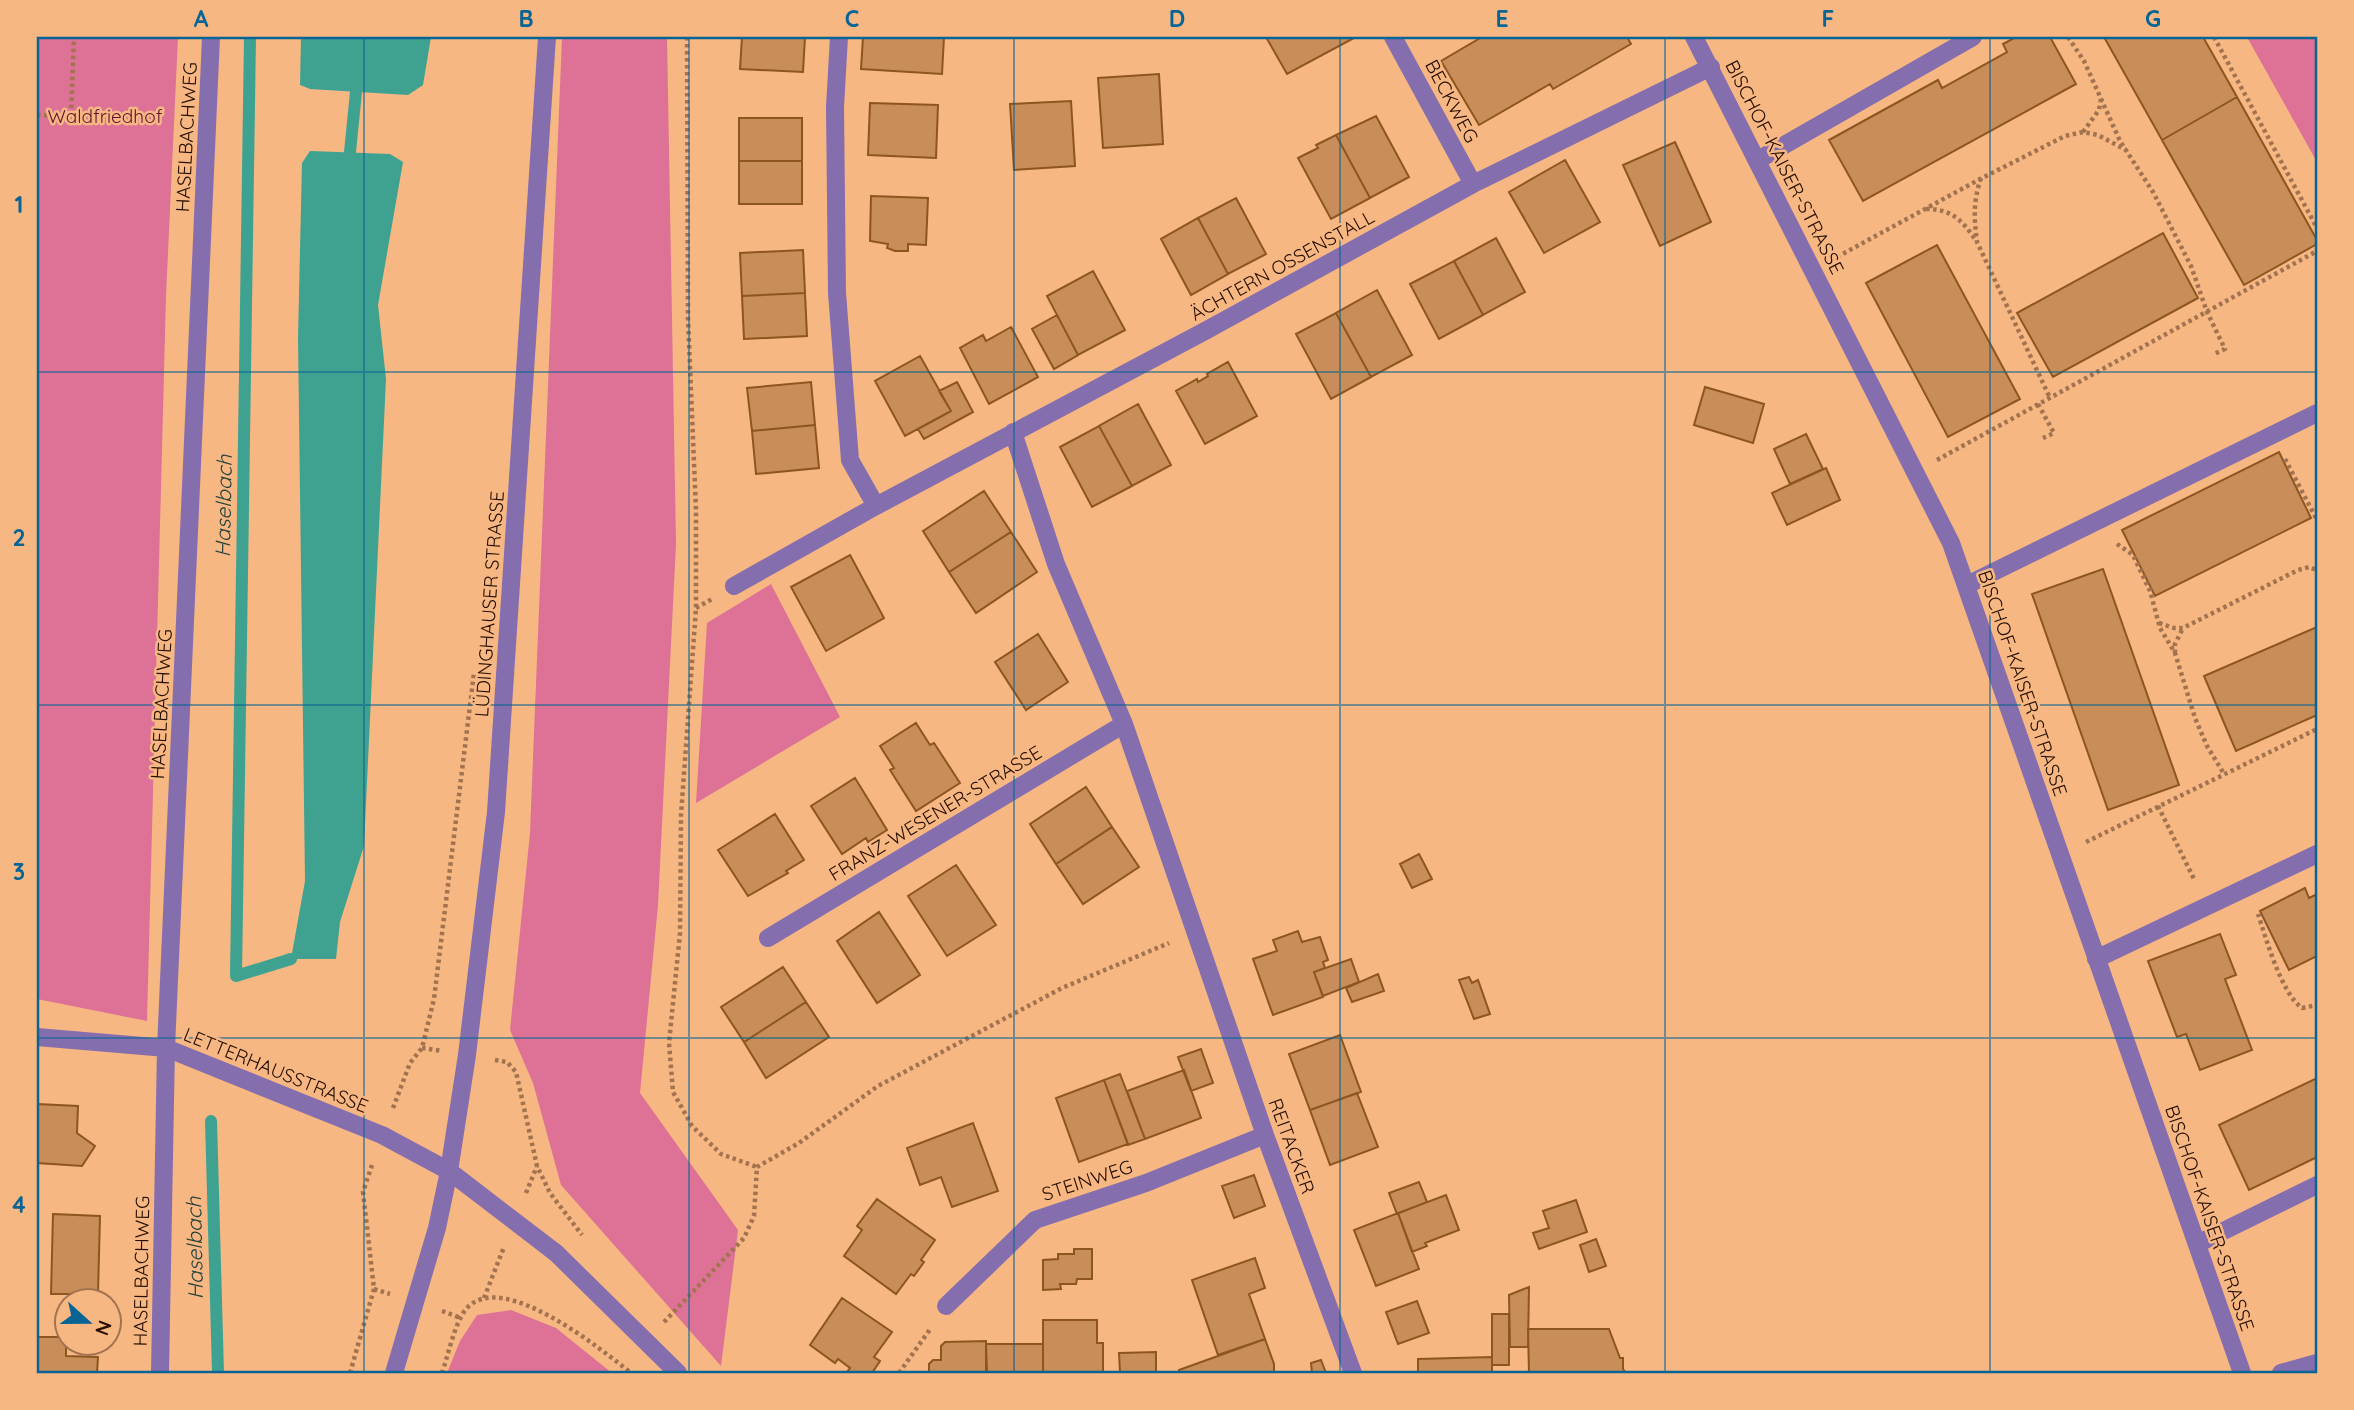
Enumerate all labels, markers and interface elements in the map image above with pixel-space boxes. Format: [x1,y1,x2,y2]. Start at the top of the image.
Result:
text: A [194,4,209,33]
text: B [518,4,534,33]
text: C [845,4,859,33]
text: D [1169,4,1185,33]
text: E [1495,4,1509,33]
text: F [1822,4,1834,33]
text: G [2145,4,2161,33]
street label: BECKWEG [1420,55,1484,147]
street label: BISCHOF-KAISER-STRASSE [1720,56,1850,278]
street label: HASELBACHWEG [170,61,202,213]
park label: Waldfriedhof [48,104,163,128]
text: 1 [15,190,23,219]
street label: ÄCHTERN OSSENSTALL [1186,204,1378,326]
water label: Haselbach [209,453,237,558]
street label: LÜDINGHAUSER STRASSE [469,490,509,718]
text: 2 [12,523,26,552]
street label: BISCHOF-KAISER-STRASSE [1973,567,2073,799]
street label: HASELBACHWEG [145,628,177,780]
street label: FRANZ-WESENER-STRASSE [824,740,1046,886]
text: 3 [13,857,25,886]
street label: LETTERHAUSSTRASSE [180,1022,372,1118]
street label: REITACKER [1264,1095,1320,1197]
street label: BISCHOF-KAISER-STRASSE [2160,1102,2260,1334]
street label: STEINWEG [1039,1154,1135,1206]
text: 4 [12,1190,26,1219]
water label: Haselbach [180,1195,208,1300]
street label: HASELBACHWEG [128,1196,154,1346]
north arrow [52,1288,122,1358]
text: N [90,1317,118,1339]

